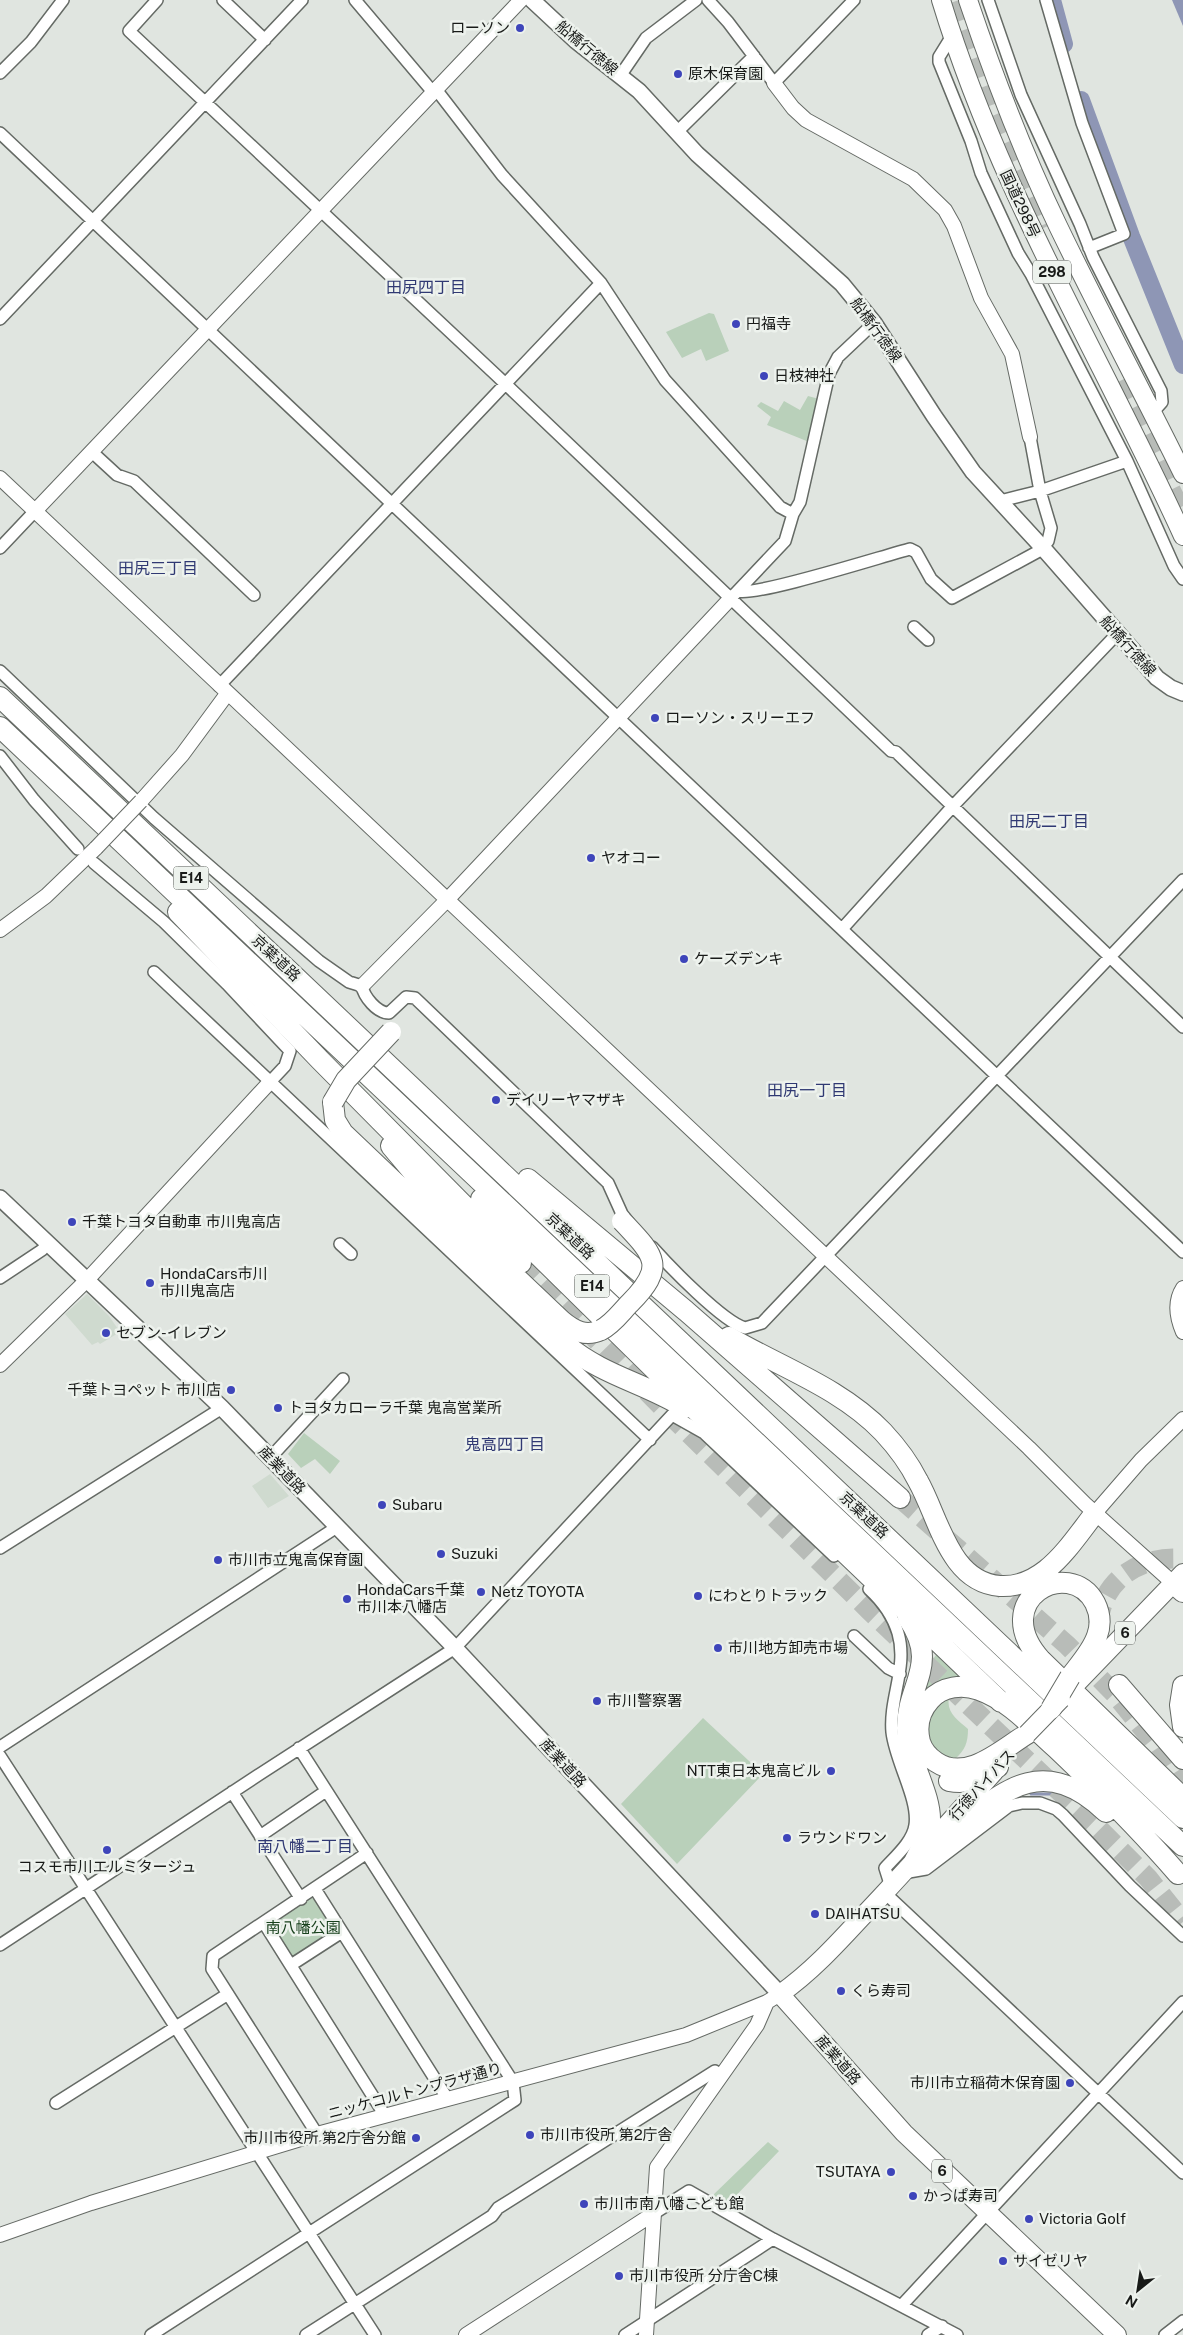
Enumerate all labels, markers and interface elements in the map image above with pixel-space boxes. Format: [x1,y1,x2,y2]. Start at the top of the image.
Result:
street label: 船橋行徳線 [553,17,622,78]
place label: ローソン [450,19,510,36]
marker: ローソン [514,22,526,34]
place label: 原木保育園 [688,65,763,82]
marker: 原木保育園 [672,68,684,80]
street label: 国道298号 [997,167,1044,240]
road number: 298 [1033,260,1071,284]
district label: 田尻四丁目 [386,278,466,297]
street label: 船橋行徳線 [847,294,905,365]
place label: 円福寺 [746,315,791,332]
marker: 円福寺 [730,318,742,330]
place label: 日枝神社 [774,367,834,384]
marker: 日枝神社 [758,370,770,382]
district label: 田尻三丁目 [118,559,198,578]
street label: 船橋行徳線 [1097,612,1160,679]
place label: ローソン・スリーエフ [665,709,815,726]
marker: ローソン・スリーエフ [649,712,661,724]
district label: 田尻二丁目 [1009,812,1089,831]
place label: ヤオコー [601,849,661,866]
marker: ヤオコー [585,852,597,864]
road number: E14 [174,866,208,890]
street label: 京葉道路 [249,931,304,984]
place label: ケーズデンキ [694,950,783,967]
marker: ケーズデンキ [678,953,690,965]
district label: 田尻一丁目 [767,1081,847,1100]
place label: デイリーヤマザキ [506,1091,626,1108]
marker: デイリーヤマザキ [490,1094,502,1106]
street label: 京葉道路 [543,1209,598,1262]
place label: 千葉トヨタ自動車 市川鬼高店 [82,1213,281,1230]
marker: 千葉トヨタ自動車 市川鬼高店 [66,1216,78,1228]
place label: HondaCars市川 市川鬼高店 [160,1265,268,1299]
road number: E14 [574,1274,610,1298]
marker: HondaCars市川 市川鬼高店 [144,1277,156,1289]
place label: セブン-イレブン [116,1324,227,1341]
marker: セブン-イレブン [100,1327,112,1339]
place label: 千葉トヨペット 市川店 [67,1381,221,1398]
marker: 千葉トヨペット 市川店 [225,1384,237,1396]
place label: トヨタカローラ千葉 鬼高営業所 [288,1399,502,1416]
marker: トヨタカローラ千葉 鬼高営業所 [272,1402,284,1414]
district label: 鬼高四丁目 [465,1435,545,1454]
street label: 産業道路 [255,1442,309,1497]
street label: 京葉道路 [837,1488,892,1541]
place label: Subaru [392,1496,443,1513]
marker: Subaru [376,1499,388,1511]
place label: Suzuki [451,1545,498,1562]
marker: Suzuki [435,1548,447,1560]
place label: 市川市立鬼高保育園 [228,1551,363,1568]
marker: 市川市立鬼高保育園 [212,1554,224,1566]
place label: HondaCars千葉 市川本八幡店 [357,1581,465,1615]
place label: Netz TOYOTA [491,1583,585,1600]
marker: Netz TOYOTA [475,1586,487,1598]
place label: にわとりトラック [708,1587,828,1604]
marker: にわとりトラック [692,1590,704,1602]
marker: HondaCars千葉 市川本八幡店 [341,1593,353,1605]
road number: 6 [1115,1622,1135,1645]
place label: 市川地方卸売市場 [728,1639,848,1656]
marker: 市川地方卸売市場 [712,1642,724,1654]
place label: 市川警察署 [607,1692,682,1709]
marker: 市川警察署 [591,1695,603,1707]
street label: 産業道路 [537,1735,590,1790]
street label: 行徳バイパス [945,1746,1018,1824]
place label: NTT東日本鬼高ビル [686,1762,821,1779]
marker: NTT東日本鬼高ビル [825,1765,837,1777]
place label: ラウンドワン [797,1829,887,1846]
marker: ラウンドワン [781,1832,793,1844]
district label: 南八幡二丁目 [257,1837,353,1856]
marker: コスモ市川エルミタージュ [101,1844,113,1856]
place label: コスモ市川エルミタージュ [18,1858,196,1875]
place label: DAIHATSU [825,1905,900,1922]
marker: DAIHATSU [809,1908,821,1920]
park label: 南八幡公園 [265,1919,341,1936]
place label: くら寿司 [851,1982,911,1999]
marker: くら寿司 [835,1985,847,1997]
street label: 産業道路 [812,2031,864,2088]
street label: ニッケコルトンプラザ通り [326,2059,504,2122]
place label: 市川市立稲荷木保育園 [910,2074,1060,2091]
marker: 市川市立稲荷木保育園 [1064,2077,1076,2089]
place label: 市川市役所 第2庁舎 [540,2126,673,2143]
place label: 市川市役所 第2庁舎分館 [243,2129,406,2146]
marker: 市川市役所 第2庁舎 [524,2129,536,2141]
marker: 市川市役所 第2庁舎分館 [410,2132,422,2144]
road number: 6 [932,2160,952,2182]
place label: TSUTAYA [816,2163,881,2180]
marker: TSUTAYA [885,2166,897,2178]
place label: かっぱ寿司 [923,2187,998,2204]
marker: かっぱ寿司 [907,2190,919,2202]
place label: 市川市南八幡こども館 [594,2195,744,2212]
marker: 市川市南八幡こども館 [578,2198,590,2210]
place label: Victoria Golf [1039,2210,1126,2227]
marker: Victoria Golf [1023,2213,1035,2225]
place label: サイゼリヤ [1013,2252,1088,2269]
marker: サイゼリヤ [997,2255,1009,2267]
north arrow [1113,2265,1163,2315]
place label: 市川市役所 分庁舎C棟 [629,2267,778,2284]
marker: 市川市役所 分庁舎C棟 [613,2270,625,2282]
text: N [1123,2292,1140,2311]

